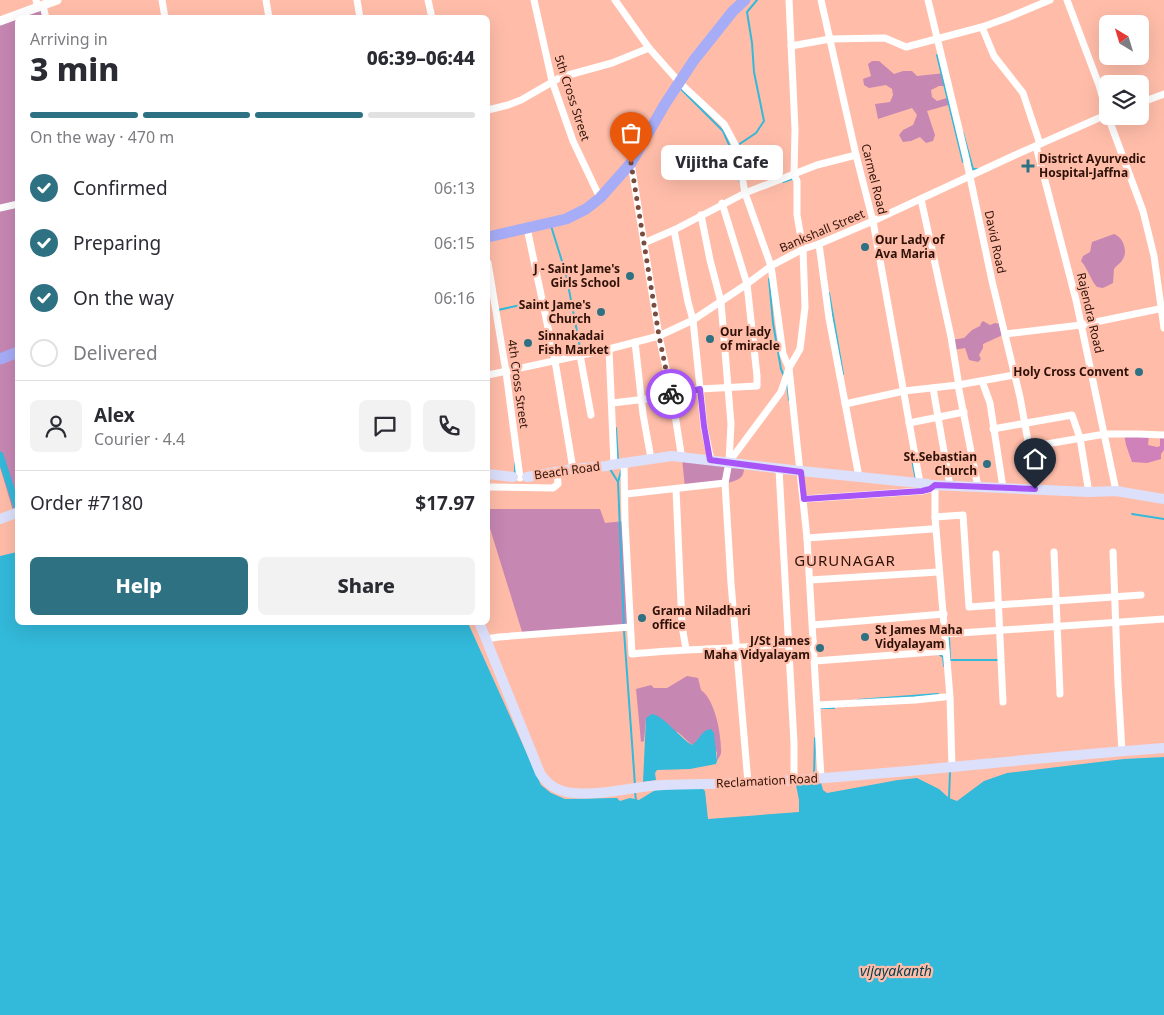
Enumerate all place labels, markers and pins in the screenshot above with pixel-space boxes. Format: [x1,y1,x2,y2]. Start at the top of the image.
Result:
pin [610,112,652,163]
callout: Vijitha Cafe [661,146,784,180]
place label: District Ayurvedic Hospital-Jaffna [1039,150,1146,181]
marker: District Ayurvedic Hospital-Jaffna [1021,159,1035,173]
place label: Our Lady of Ava Maria [875,231,946,262]
marker: Our Lady of Ava Maria [859,241,871,253]
place label: J - Saint Jame's Girls School [533,260,620,291]
marker: J - Saint Jame's Girls School [624,270,636,282]
place label: Saint Jame's Church [519,296,591,327]
marker: Saint Jame's Church [595,306,607,318]
place label: Our lady of miracle [720,323,780,354]
place label: Sinnakadai Fish Market [538,327,609,358]
marker: Our lady of miracle [704,333,716,345]
marker: Sinnakadai Fish Market [522,337,534,349]
place label: Holy Cross Convent [1013,363,1129,380]
marker: Holy Cross Convent [1133,366,1145,378]
pin [1014,438,1056,489]
place label: St.Sebastian Church [903,448,977,479]
marker: St.Sebastian Church [981,458,993,470]
place label: Grama Niladhari office [652,602,751,633]
marker: Grama Niladhari office [636,612,648,624]
place label: St James Maha Vidyalayam [875,621,963,652]
marker: St James Maha Vidyalayam [859,631,871,643]
place label: J/St James Maha Vidyalayam [704,632,810,663]
marker: J/St James Maha Vidyalayam [814,642,826,654]

